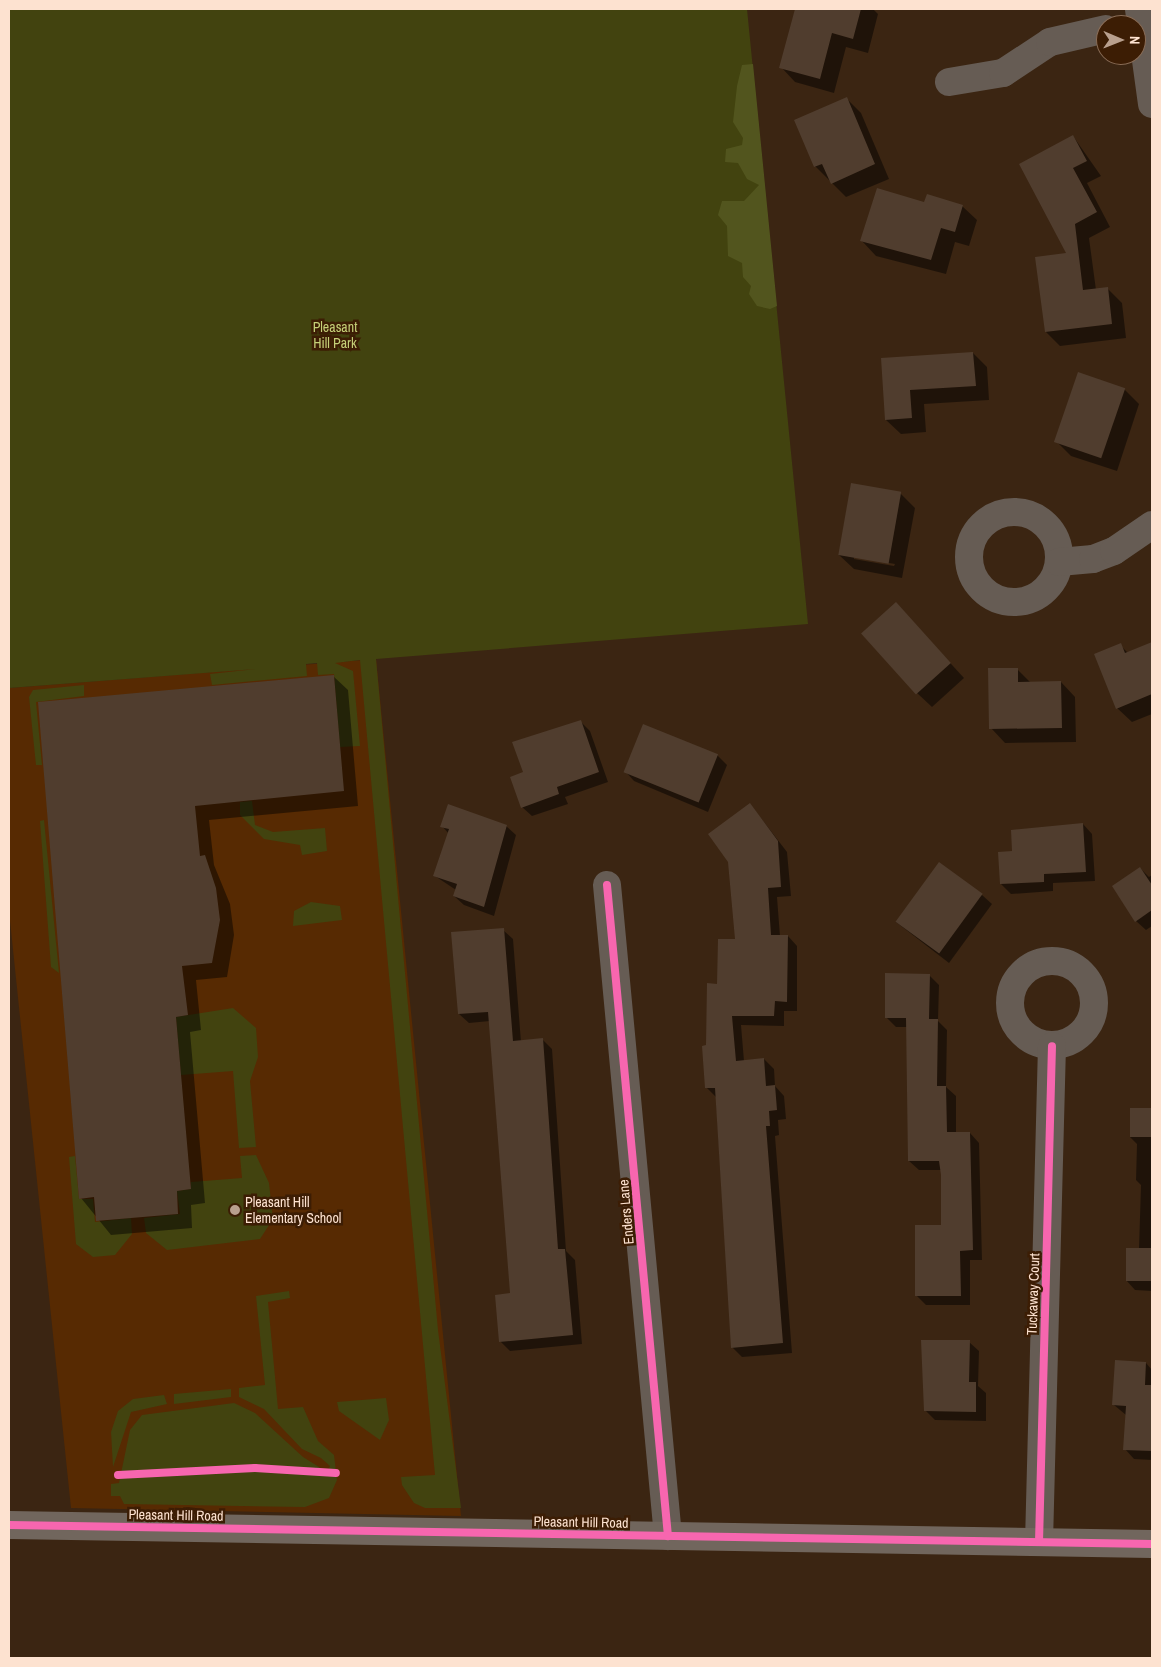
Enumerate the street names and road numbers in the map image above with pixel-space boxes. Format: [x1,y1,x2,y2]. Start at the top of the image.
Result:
street label: Enders Lane [615,1179,637,1245]
street label: Tuckaway Court [1023,1253,1043,1335]
street label: Pleasant Hill Road [128,1506,224,1524]
street label: Pleasant Hill Road [533,1513,629,1531]

